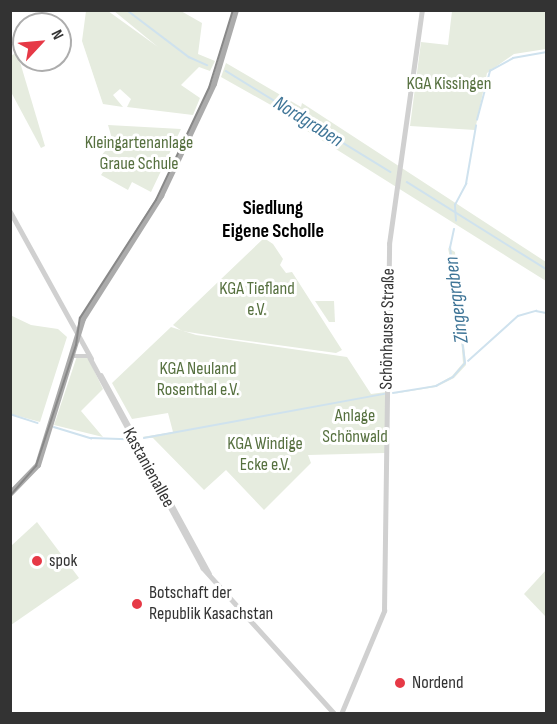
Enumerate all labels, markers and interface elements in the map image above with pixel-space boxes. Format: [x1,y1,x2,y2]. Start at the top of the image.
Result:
north arrow [12,12,72,72]
text: N [46,27,67,43]
park label: KGA Kissingen [407,73,491,95]
water label: Nordgraben [269,91,347,153]
park label: Kleingartenanlage Graue Schule [85,133,193,176]
district label: Siedlung Eigene Scholle [222,196,324,243]
water label: Zingergraben [440,255,474,345]
street label: Schönhauser Straße [376,268,400,390]
park label: KGA Tiefland e.V. [219,279,295,322]
park label: KGA Neuland Rosenthal e.V. [157,359,239,401]
park label: Anlage Schönwald [322,406,388,448]
street label: Kastanienallee [117,424,179,512]
park label: KGA Windige Ecke e.V. [227,434,303,476]
place label: spok [49,550,77,572]
marker: spok [30,554,44,568]
place label: Botschaft der Republik Kasachstan [149,583,273,626]
marker: Botschaft der Republik Kasachstan [130,597,144,611]
place label: Nordend [412,672,463,694]
marker: Nordend [393,676,407,690]

